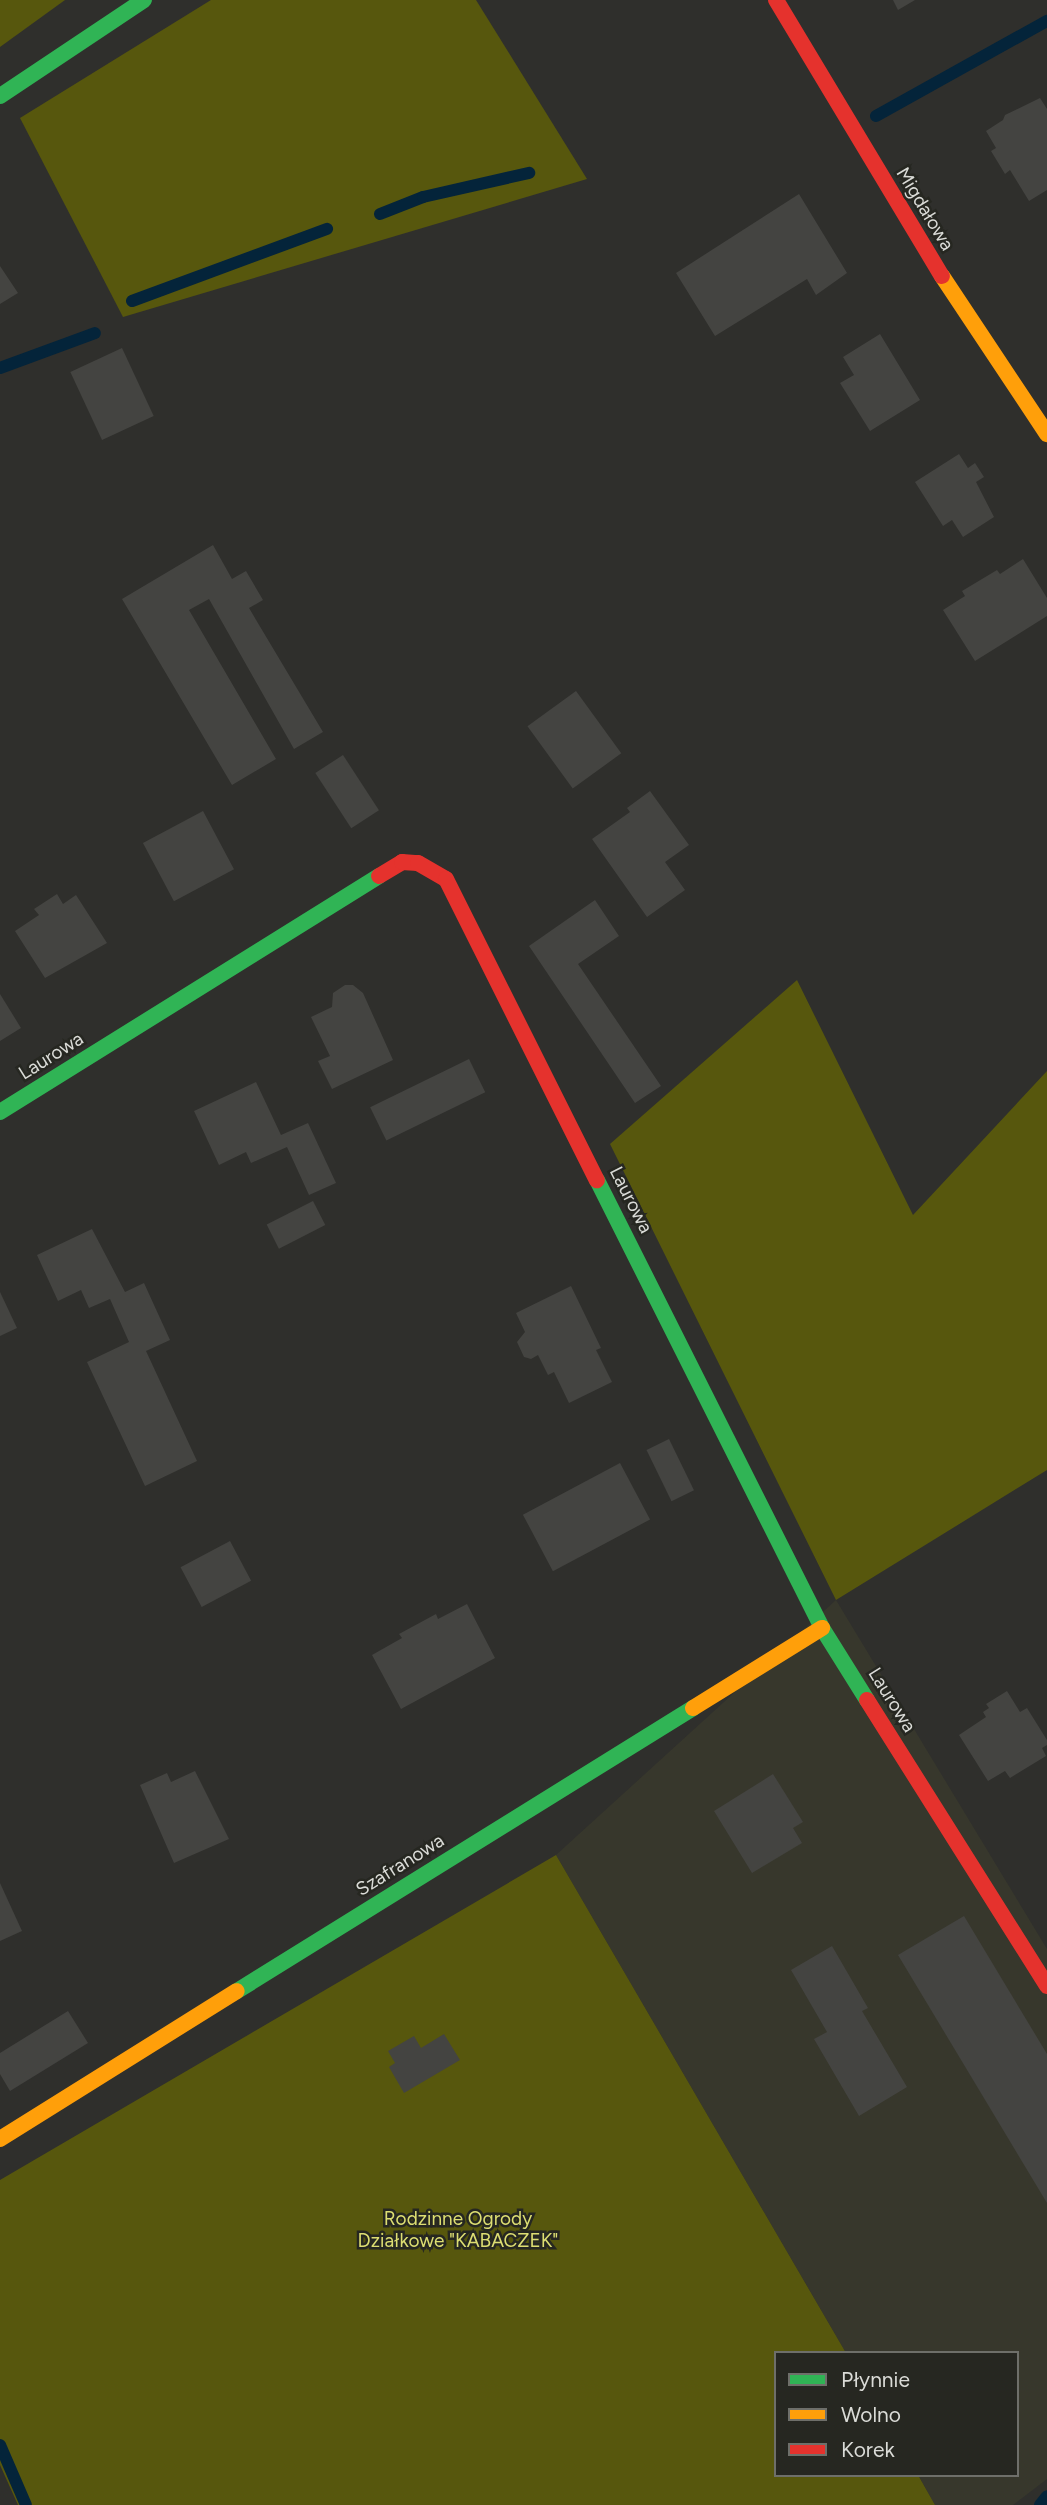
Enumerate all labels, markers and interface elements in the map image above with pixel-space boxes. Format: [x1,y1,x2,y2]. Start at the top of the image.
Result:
street label: Migdałowa [891,163,959,255]
street label: Laurowa [15,1027,87,1085]
street label: Laurowa [605,1163,657,1237]
street label: Laurowa [863,1664,921,1736]
street label: Szafranowa [352,1829,448,1901]
park label: Rodzinne Ogrody Działkowe "KABACZEK" [358,2208,558,2252]
legend [774,2351,1019,2477]
text: Płynnie [841,2367,910,2392]
text: Wolno [841,2402,901,2427]
text: Korek [841,2437,895,2462]

